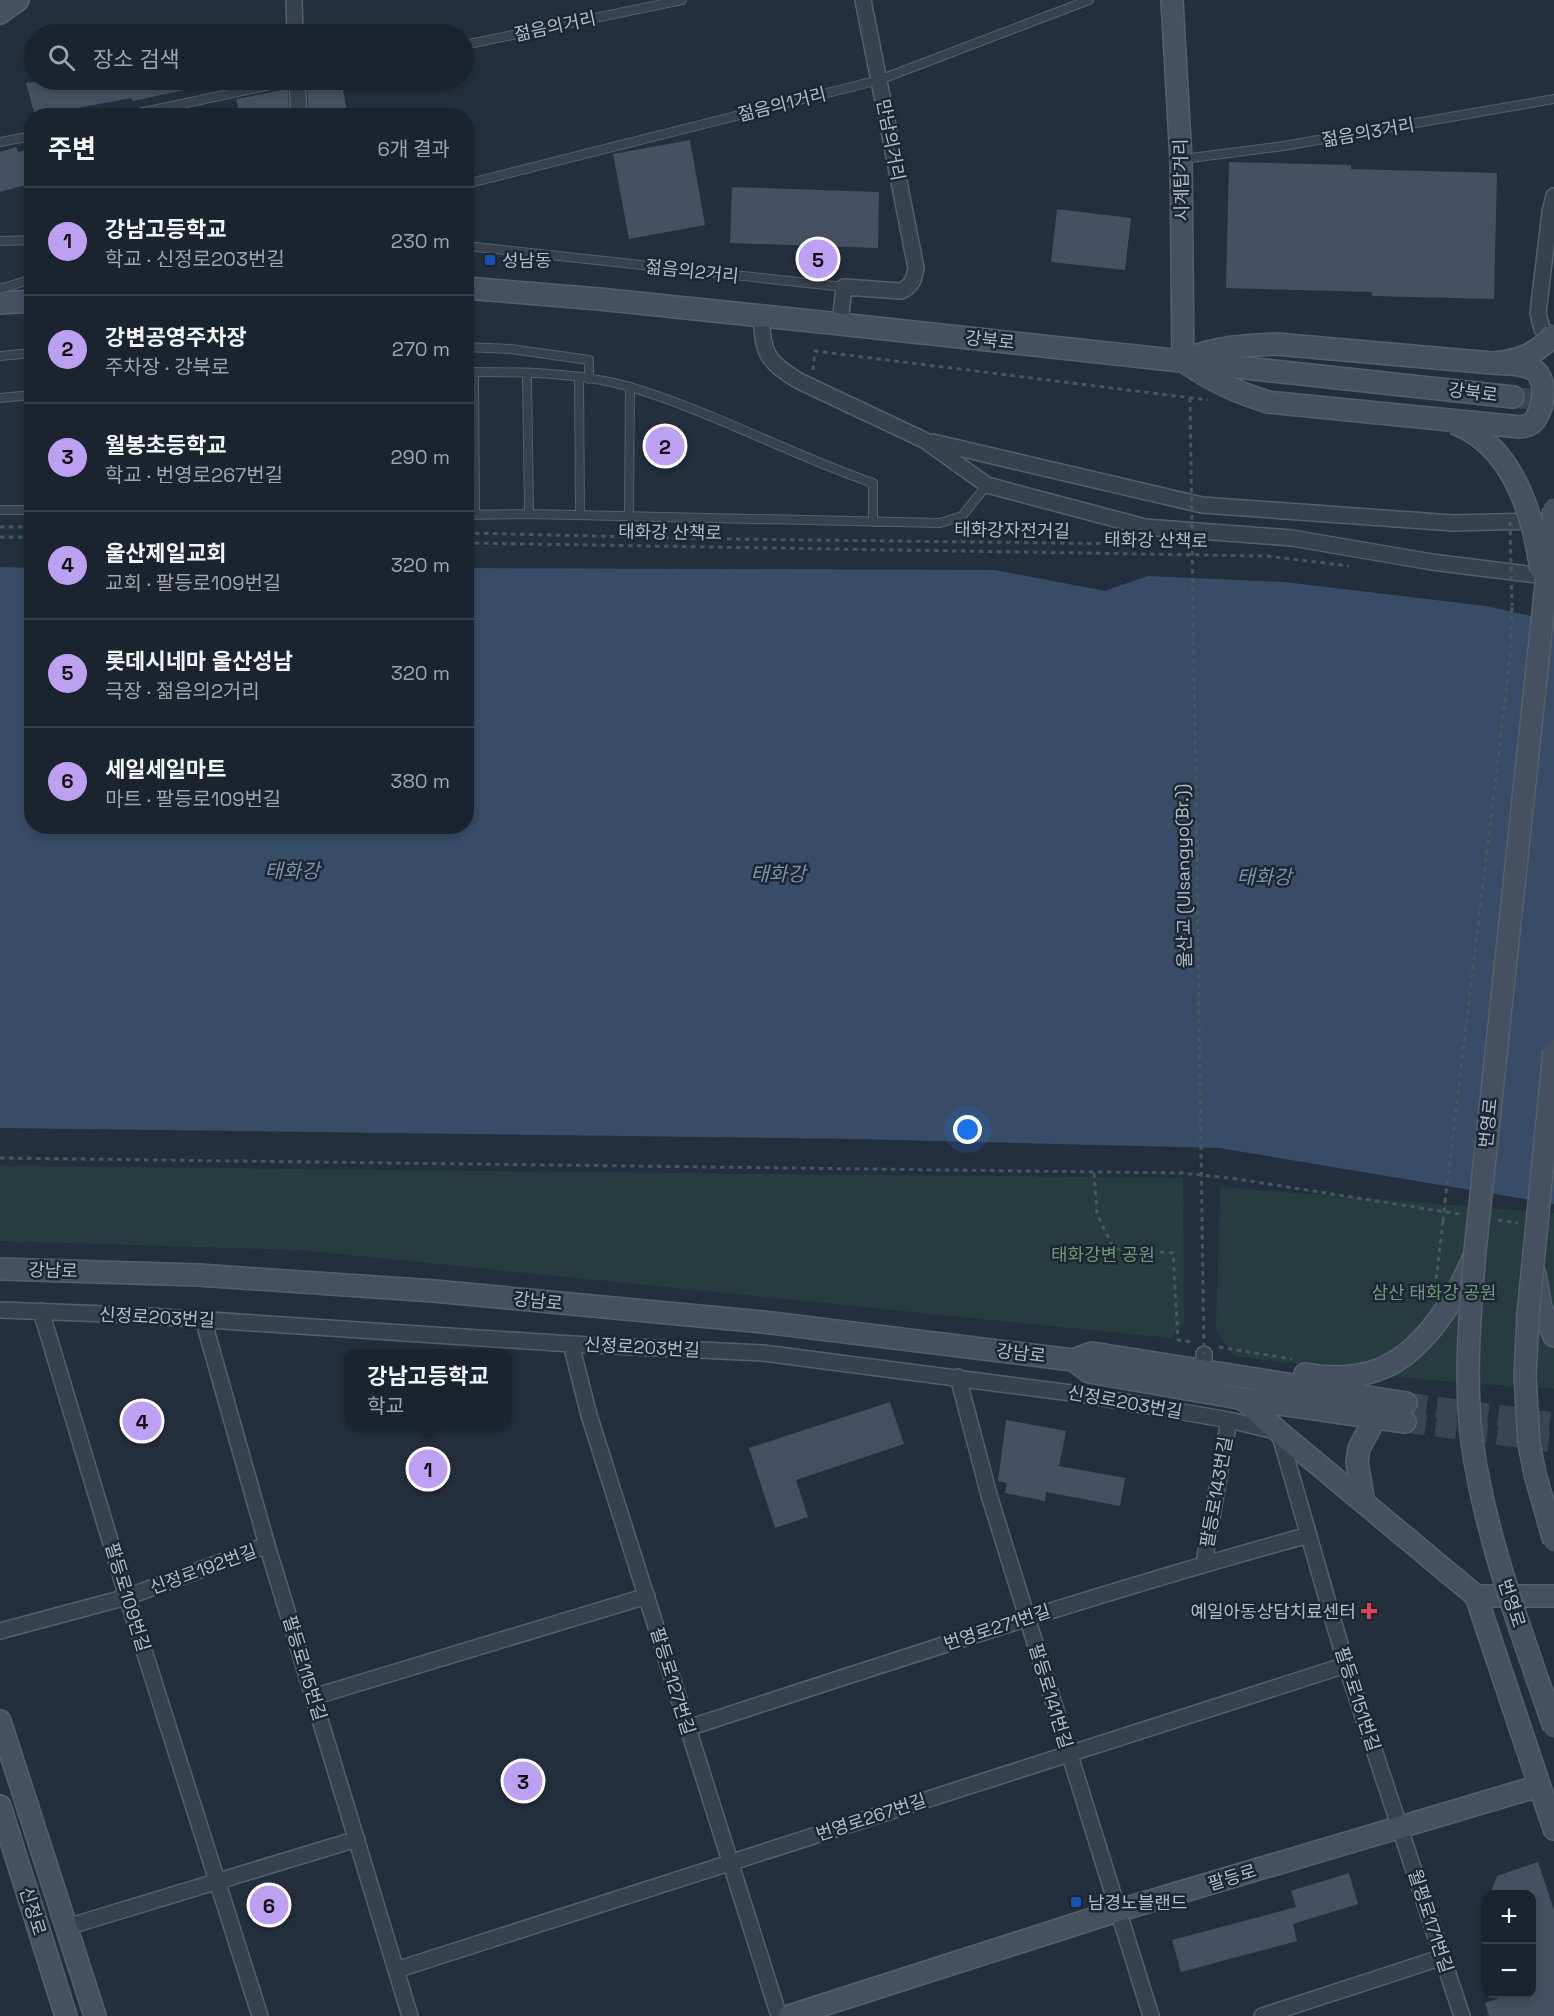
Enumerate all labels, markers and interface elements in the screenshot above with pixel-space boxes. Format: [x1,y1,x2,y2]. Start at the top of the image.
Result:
street label: 젊음의거리 [512,6,598,46]
search box [24,24,474,90]
icon: search [45,41,78,74]
text: 장소 검색 [93,45,180,73]
street label: 젊음의1거리 [735,82,829,126]
street label: 만남의거리 [872,97,910,183]
street label: 젊음의3거리 [1320,113,1416,151]
text: 주변 [48,132,96,166]
text: 6개 결과 [377,136,450,162]
street label: 시계탑거리 [1169,138,1193,222]
text: 강남고등학교 [105,215,226,243]
text: 1 [63,228,72,254]
text: 230 m [391,228,450,254]
pin: 5 [798,236,838,282]
text: 학교 · 신정로203번길 [105,246,285,272]
place label: 성남동 [502,249,552,272]
marker: 성남동 [483,253,497,267]
street label: 젊음의2거리 [644,255,740,287]
text: 강변공영주차장 [105,323,247,351]
street label: 강북로 [964,326,1016,354]
text: 2 [62,336,73,362]
text: 270 m [392,336,450,362]
text: 주차장 · 강북로 [105,354,229,380]
street label: 강북로 [1447,378,1499,406]
pin: 2 [646,424,684,468]
text: 월봉초등학교 [105,431,226,459]
text: 3 [61,444,74,470]
text: 290 m [391,444,450,470]
text: 학교 · 번영로267번길 [105,462,283,488]
street label: 태화강자전거길 [954,517,1070,543]
street label: 태화강 산책로 [618,520,722,544]
street label: 태화강 산책로 [1104,528,1208,552]
text: 울산제일교회 [105,539,226,567]
text: 4 [61,552,74,578]
text: 320 m [391,552,450,578]
text: 교회 · 팔등로109번길 [105,570,281,596]
text: 롯데시네마 울산성남 [105,647,293,675]
text: 5 [62,660,74,686]
text: 320 m [391,660,450,686]
text: 극장 · 젊음의2거리 [105,678,260,704]
text: 세일세일마트 [105,755,226,783]
text: 6 [61,768,74,794]
text: 380 m [390,768,450,794]
street label: 울산교 (Ulsangyo(Br.)) [1170,784,1196,968]
text: 마트 · 팔등로109번길 [105,786,281,812]
water label: 태화강 [264,858,322,884]
water label: 태화강 [750,861,808,887]
water label: 태화강 [1236,864,1294,890]
street label: 번영로 [1474,1097,1502,1149]
your location [953,1115,982,1144]
park label: 태화강변 공원 [1051,1243,1155,1266]
street label: 강남로 [28,1258,78,1282]
park label: 삼산 태화강 공원 [1371,1281,1497,1304]
street label: 강남로 [512,1287,564,1315]
street label: 신정로203번길 [98,1302,216,1332]
street label: 신정로203번길 [583,1332,701,1362]
street label: 강남로 [995,1339,1047,1367]
popup [344,1349,512,1427]
text: 강남고등학교 [367,1362,489,1390]
street label: 신정로203번길 [1066,1381,1184,1423]
text: 학교 [367,1393,404,1419]
pin: 4 [122,1398,162,1444]
street label: 팔등로143번길 [1195,1435,1237,1549]
pin: 1 [408,1446,448,1492]
street label: 신정로192번길 [146,1539,260,1599]
street label: 팔등로109번길 [100,1540,156,1654]
street label: 번영로 [1493,1576,1531,1630]
street label: 번영로271번길 [941,1599,1053,1655]
place label: 예일아동상담치료센터 [1190,1600,1356,1623]
marker: 예일아동상담치료센터 [1360,1602,1378,1620]
street label: 팔등로115번길 [278,1613,332,1723]
street label: 팔등로127번길 [646,1624,700,1738]
street label: 팔등로141번길 [1024,1641,1078,1751]
street label: 팔등로151번길 [1330,1644,1386,1754]
pin: 3 [504,1758,542,1804]
street label: 번영로267번길 [813,1788,929,1846]
street label: 팔등로 [1205,1859,1259,1895]
street label: 월평로171번길 [1403,1866,1459,1976]
pin: 6 [250,1882,288,1928]
street label: 신정로 [15,1884,51,1938]
map controls [1482,1890,1536,1998]
button: + [1482,1890,1536,1944]
place label: 남경노블랜드 [1088,1891,1187,1914]
marker: 남경노블랜드 [1069,1895,1083,1909]
button: − [1482,1944,1536,1998]

